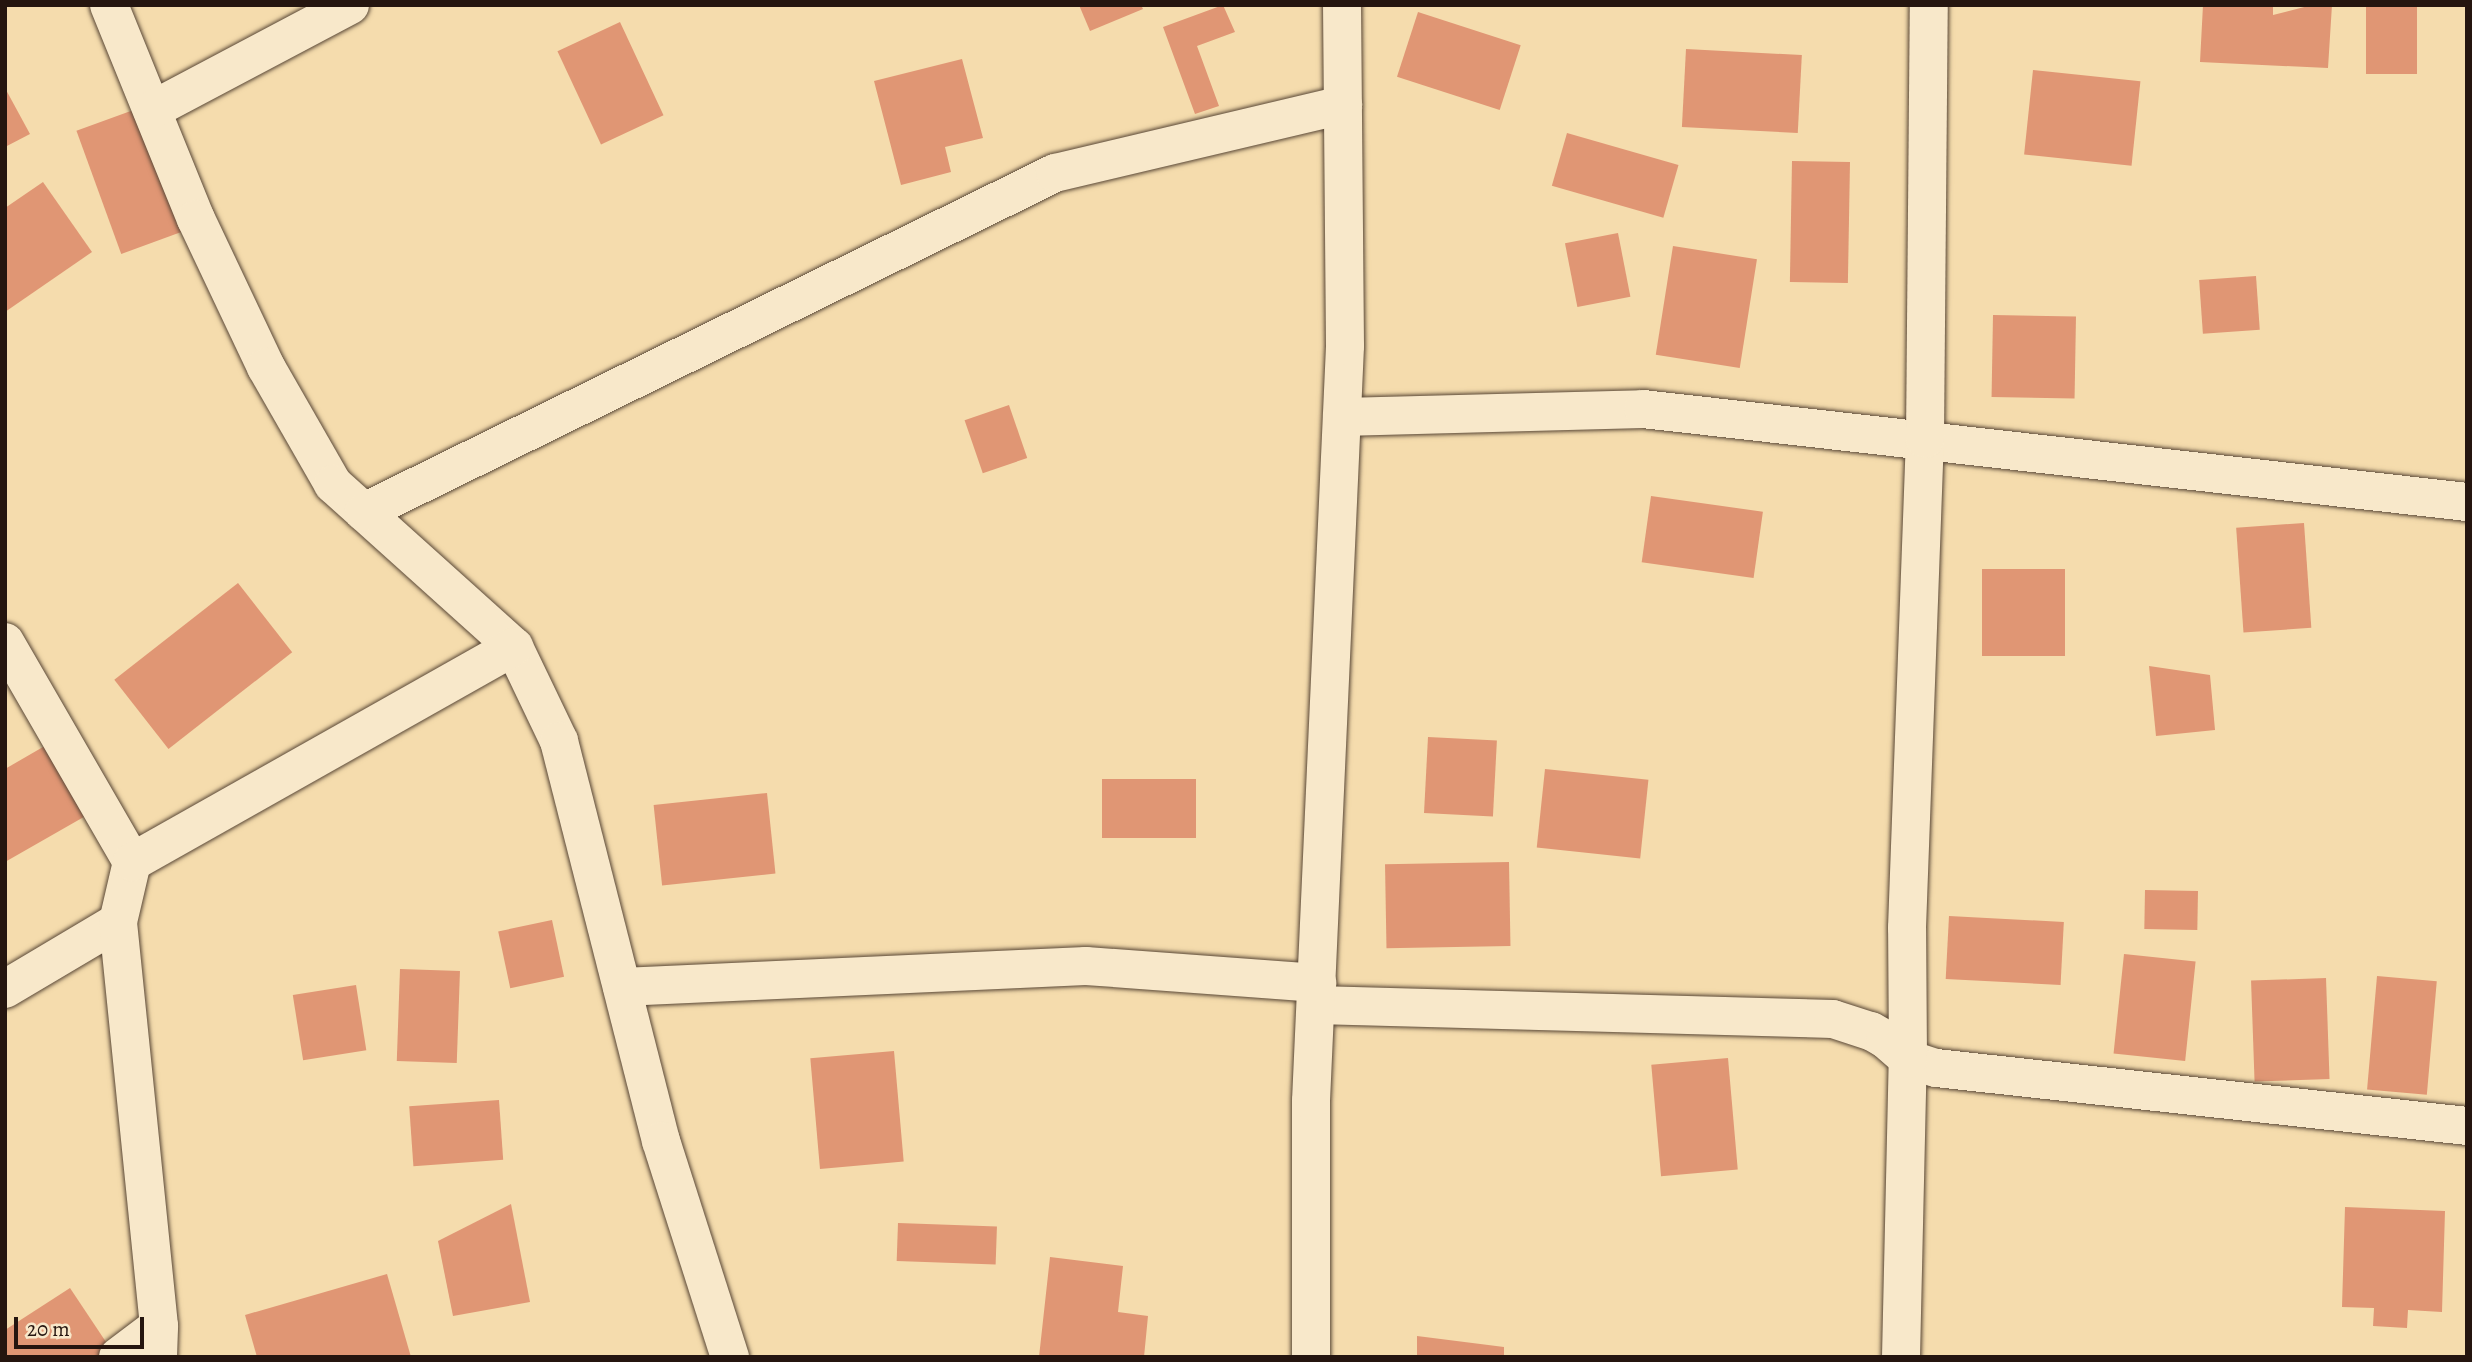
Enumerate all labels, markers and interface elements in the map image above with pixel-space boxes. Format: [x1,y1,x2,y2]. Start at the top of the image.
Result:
scale bar [18,1302,147,1346]
text: 20 m [27,1315,70,1343]

